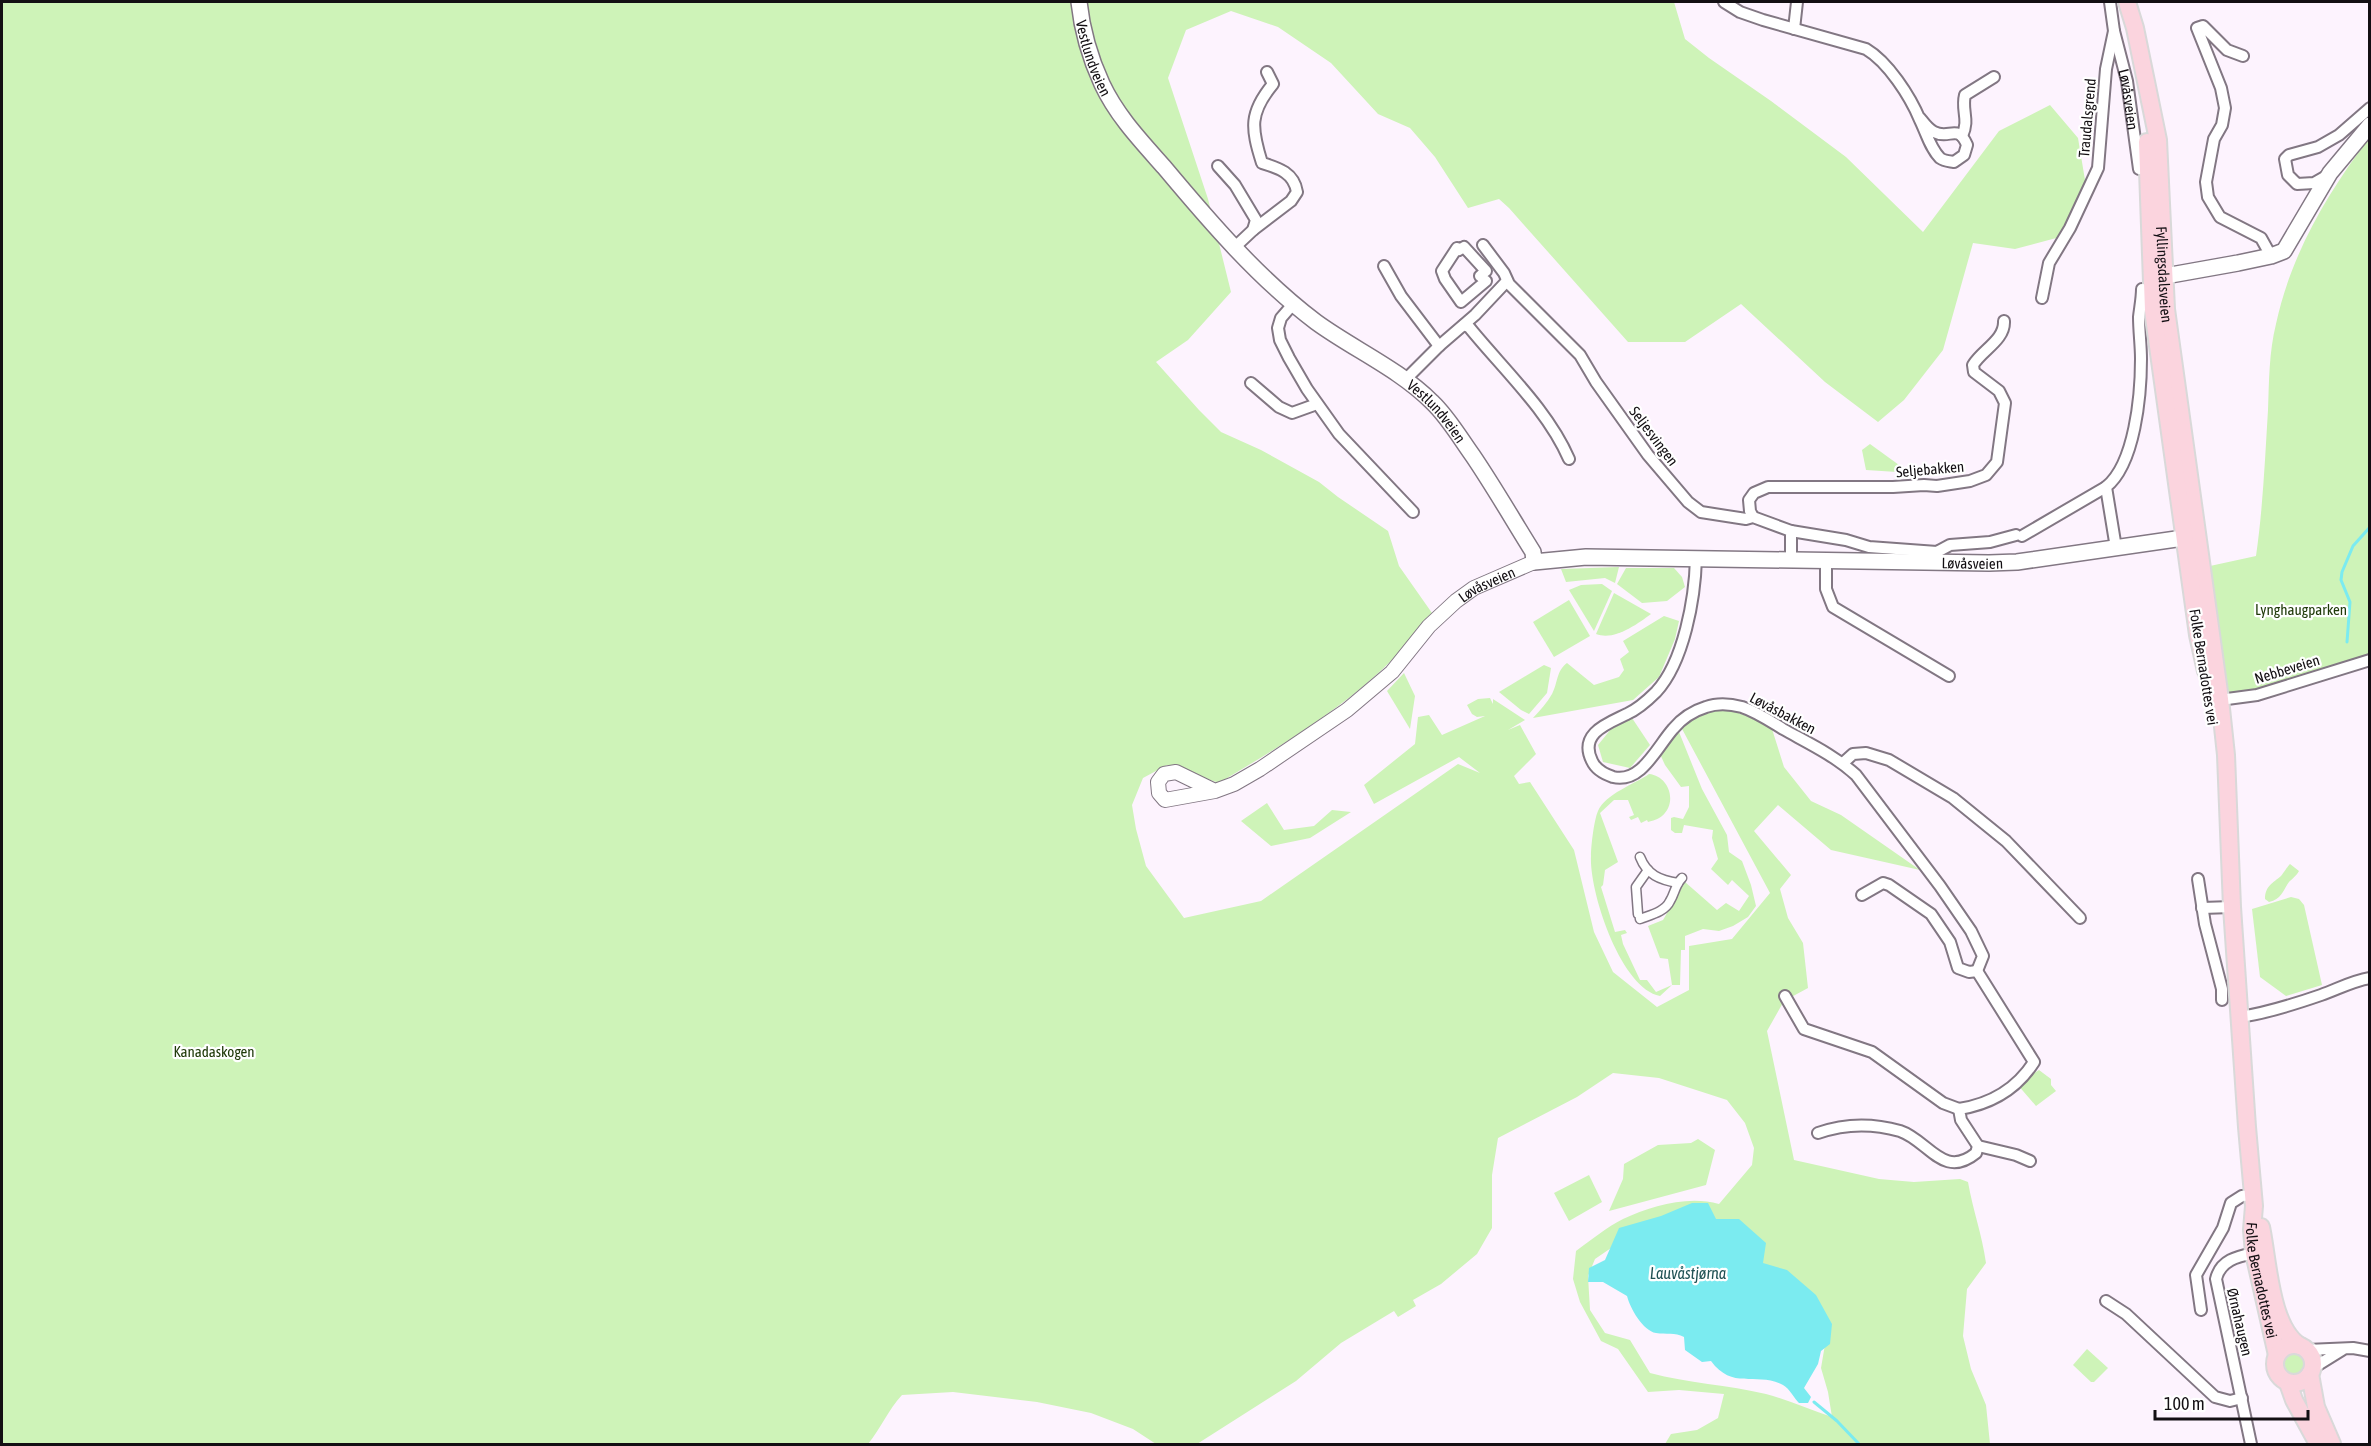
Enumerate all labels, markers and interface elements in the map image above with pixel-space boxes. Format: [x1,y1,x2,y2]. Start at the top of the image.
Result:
street label: Vestlundveien [1073,18,1115,99]
street label: Løvåsveien [2116,67,2142,131]
street label: Traudalsgrend [2075,78,2099,158]
street label: Fyllingsdalsveien [2154,226,2176,324]
street label: Vestlundveien [1404,376,1470,446]
street label: Seljesvingen [1626,403,1682,469]
street label: Seljebakken [1895,458,1965,480]
street label: Løvåsveien [1941,554,2003,571]
street label: Løvåsveien [1455,563,1518,605]
park label: Lynghaugparken [2255,601,2347,618]
street label: Folke Bernadottes vei [2186,608,2222,726]
street label: Nebbeveien [2253,651,2321,687]
street label: Løvåsbakken [1747,689,1819,737]
park label: Kanadaskogen [173,1043,255,1060]
street label: Folke Bernadottes vei [2243,1222,2281,1340]
water label: Lauvåstjørna [1650,1264,1727,1283]
street label: Ørnahaugen [2224,1286,2256,1358]
scale bar [2155,1383,2308,1421]
text: 100 m [2164,1393,2205,1414]

